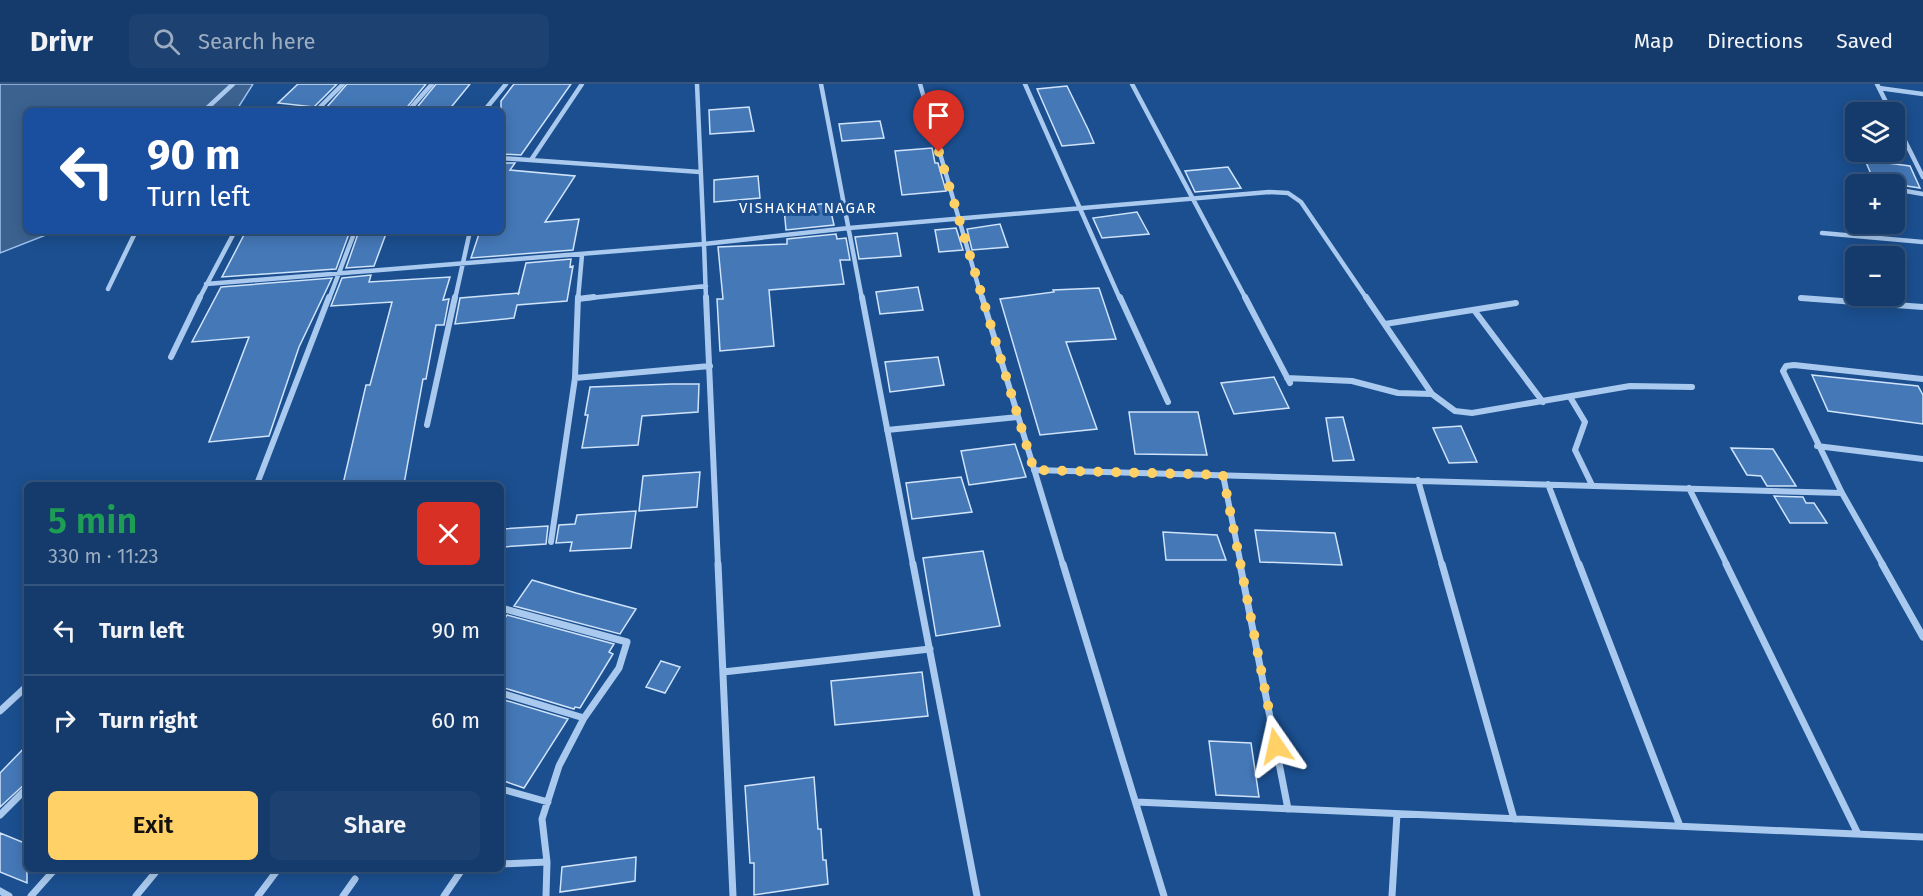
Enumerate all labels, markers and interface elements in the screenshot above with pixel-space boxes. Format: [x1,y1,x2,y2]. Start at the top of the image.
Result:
search box [129,14,549,68]
text: Drivr [30,25,93,58]
icon: search [150,25,183,58]
text: Search here [198,28,315,55]
text: Map [1634,28,1674,54]
text: Directions [1707,28,1803,54]
text: Saved [1836,28,1893,54]
pin [913,90,964,152]
icon: arrive [922,99,955,132]
map controls [1845,102,1905,306]
button: layers [1845,102,1905,162]
text: 90 m [147,130,241,180]
icon: left [48,132,126,210]
button: + [1845,174,1905,234]
text: Turn left [147,181,250,213]
district label: VISHAKHA NAGAR [739,199,877,217]
button: − [1845,246,1905,306]
text: 5 min [48,499,137,543]
button: close [417,502,480,565]
text: 330 m · 11:23 [48,544,159,568]
icon: left [48,614,81,647]
text: Turn left [99,617,184,644]
text: 90 m [431,617,480,644]
icon: right [48,704,81,737]
text: Turn right [99,707,198,734]
text: 60 m [431,707,480,734]
position arrow [1244,714,1308,778]
button: Exit [48,791,258,860]
button: Share [270,791,480,860]

